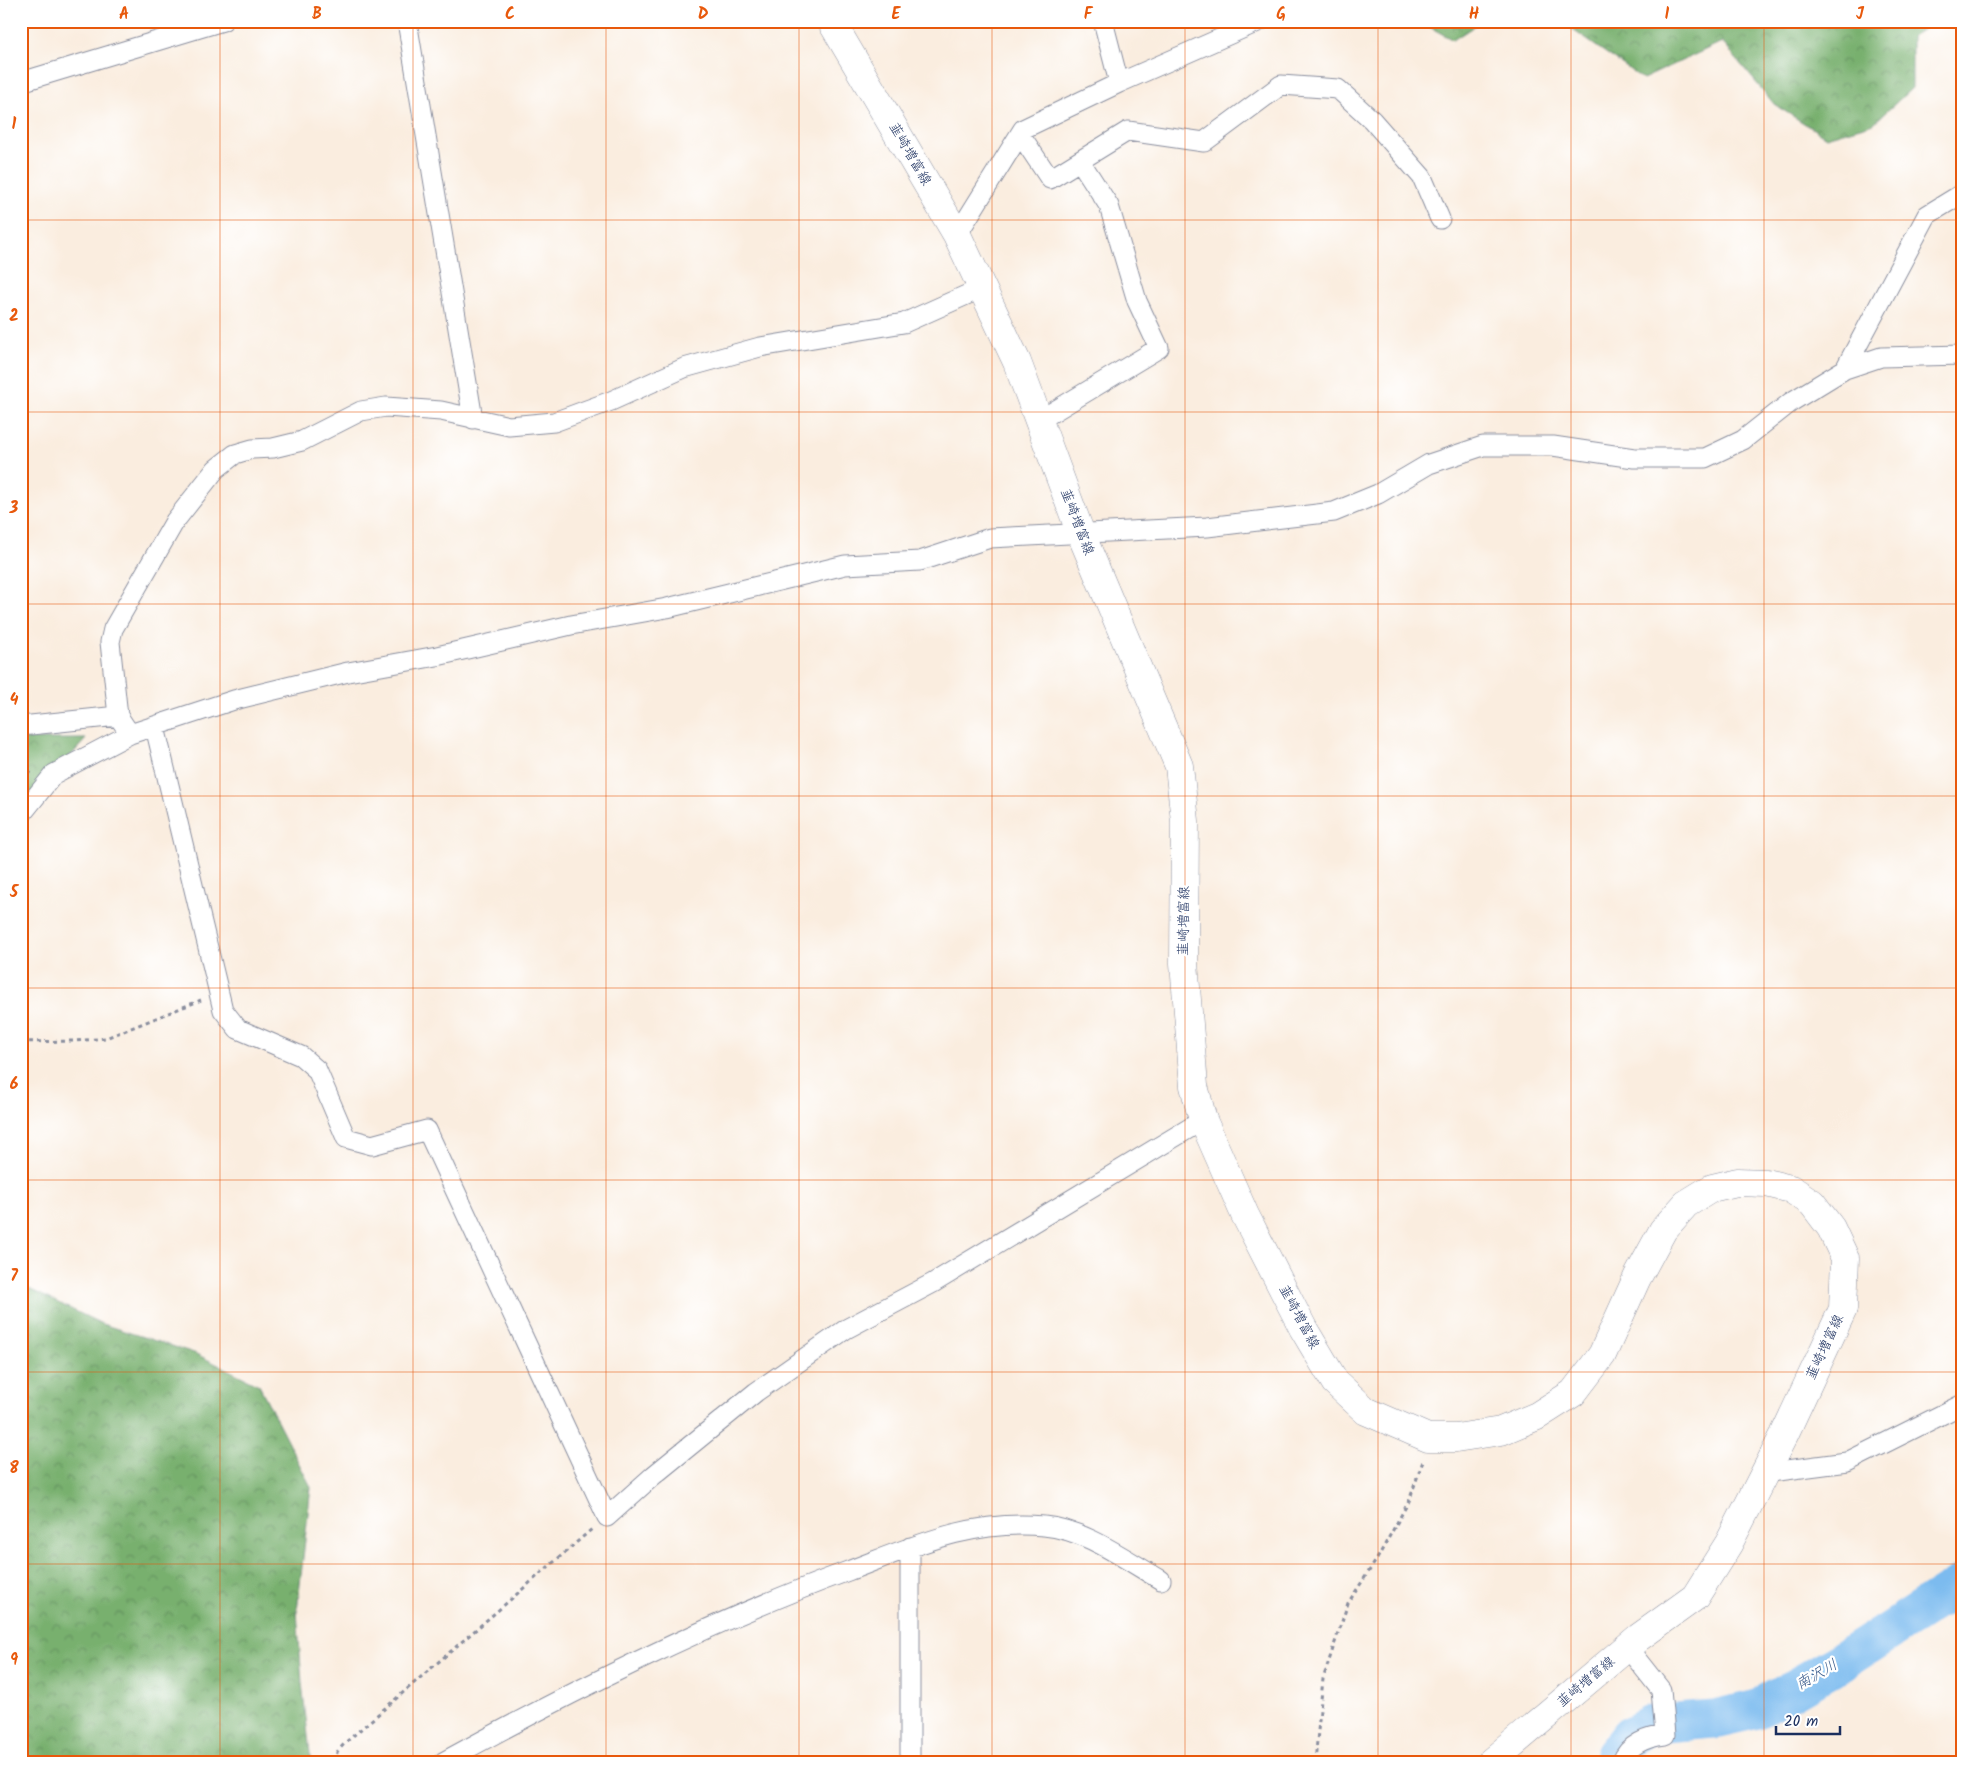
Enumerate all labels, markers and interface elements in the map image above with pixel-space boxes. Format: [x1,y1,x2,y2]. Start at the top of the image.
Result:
text: A [119,2,129,27]
text: B [312,2,322,27]
text: C [505,2,515,27]
text: D [698,2,709,27]
text: E [892,2,902,27]
text: F [1084,2,1094,27]
text: G [1276,2,1286,27]
text: H [1469,2,1479,27]
text: I [1665,2,1670,27]
text: J [1856,2,1865,27]
text: 1 [12,112,17,137]
street label: 韮崎増富線 [883,118,937,190]
text: 2 [9,304,19,329]
street label: 韮崎増富線 [1054,485,1100,559]
text: 3 [9,496,19,521]
text: 4 [10,688,19,713]
text: 5 [9,880,20,905]
street label: 韮崎増富線 [1172,886,1196,956]
text: 6 [10,1072,19,1097]
text: 7 [10,1264,18,1289]
street label: 韮崎増富線 [1273,1281,1325,1353]
street label: 韮崎増富線 [1800,1311,1850,1383]
text: 8 [9,1456,19,1481]
text: 9 [10,1648,18,1673]
street label: 韮崎増富線 [1552,1651,1620,1713]
water label: 南沢川 [1792,1653,1842,1697]
scale bar [1776,1703,1840,1735]
text: 20 m [1784,1710,1818,1734]

